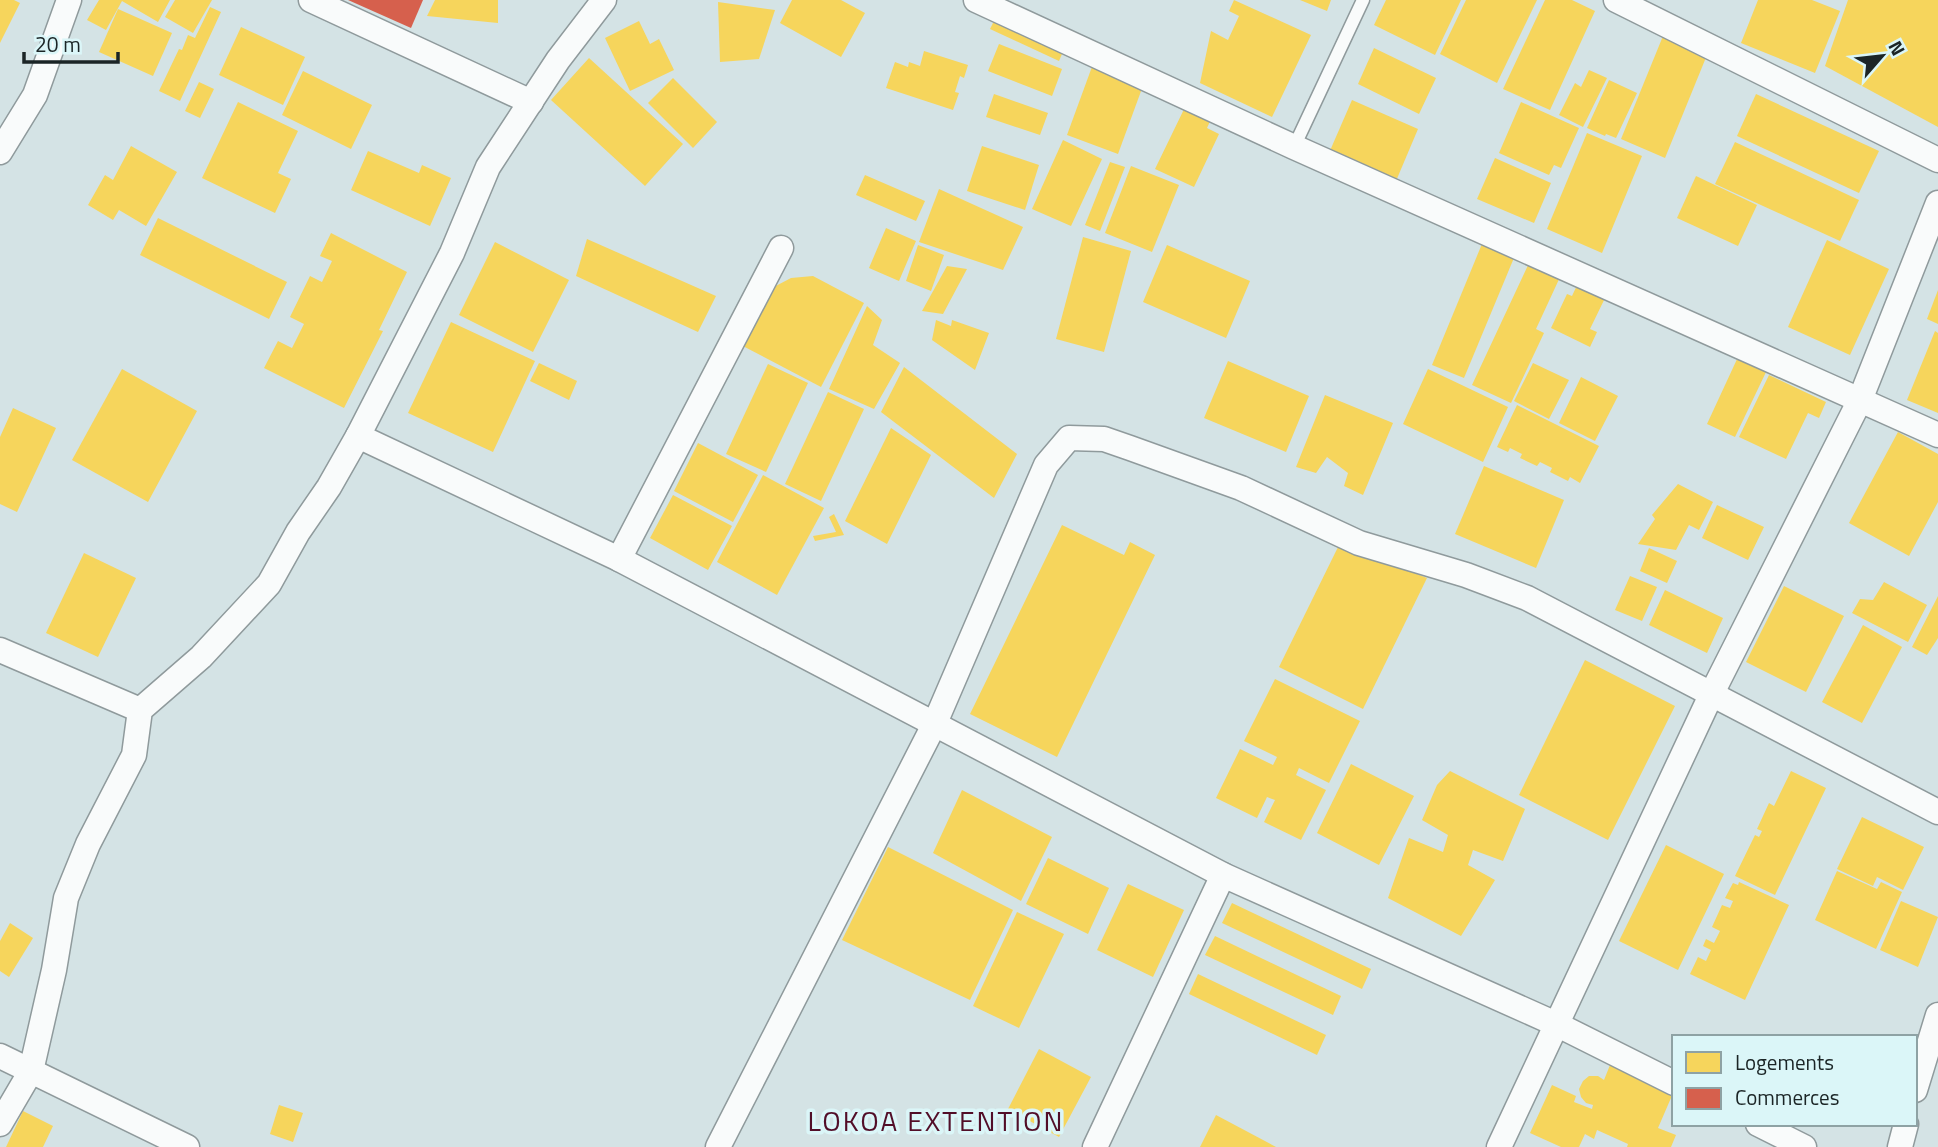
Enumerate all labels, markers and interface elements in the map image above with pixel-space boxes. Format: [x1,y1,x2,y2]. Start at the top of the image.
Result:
scale bar [24,21,119,65]
north arrow [1847,21,1917,91]
text: 20 m [35,28,81,60]
text: N [1882,35,1913,60]
legend [1672,1035,1917,1126]
text: Logements [1735,1046,1834,1078]
text: Commerces [1735,1081,1839,1113]
district label: LOKOA EXTENTION [807,1099,1065,1142]

